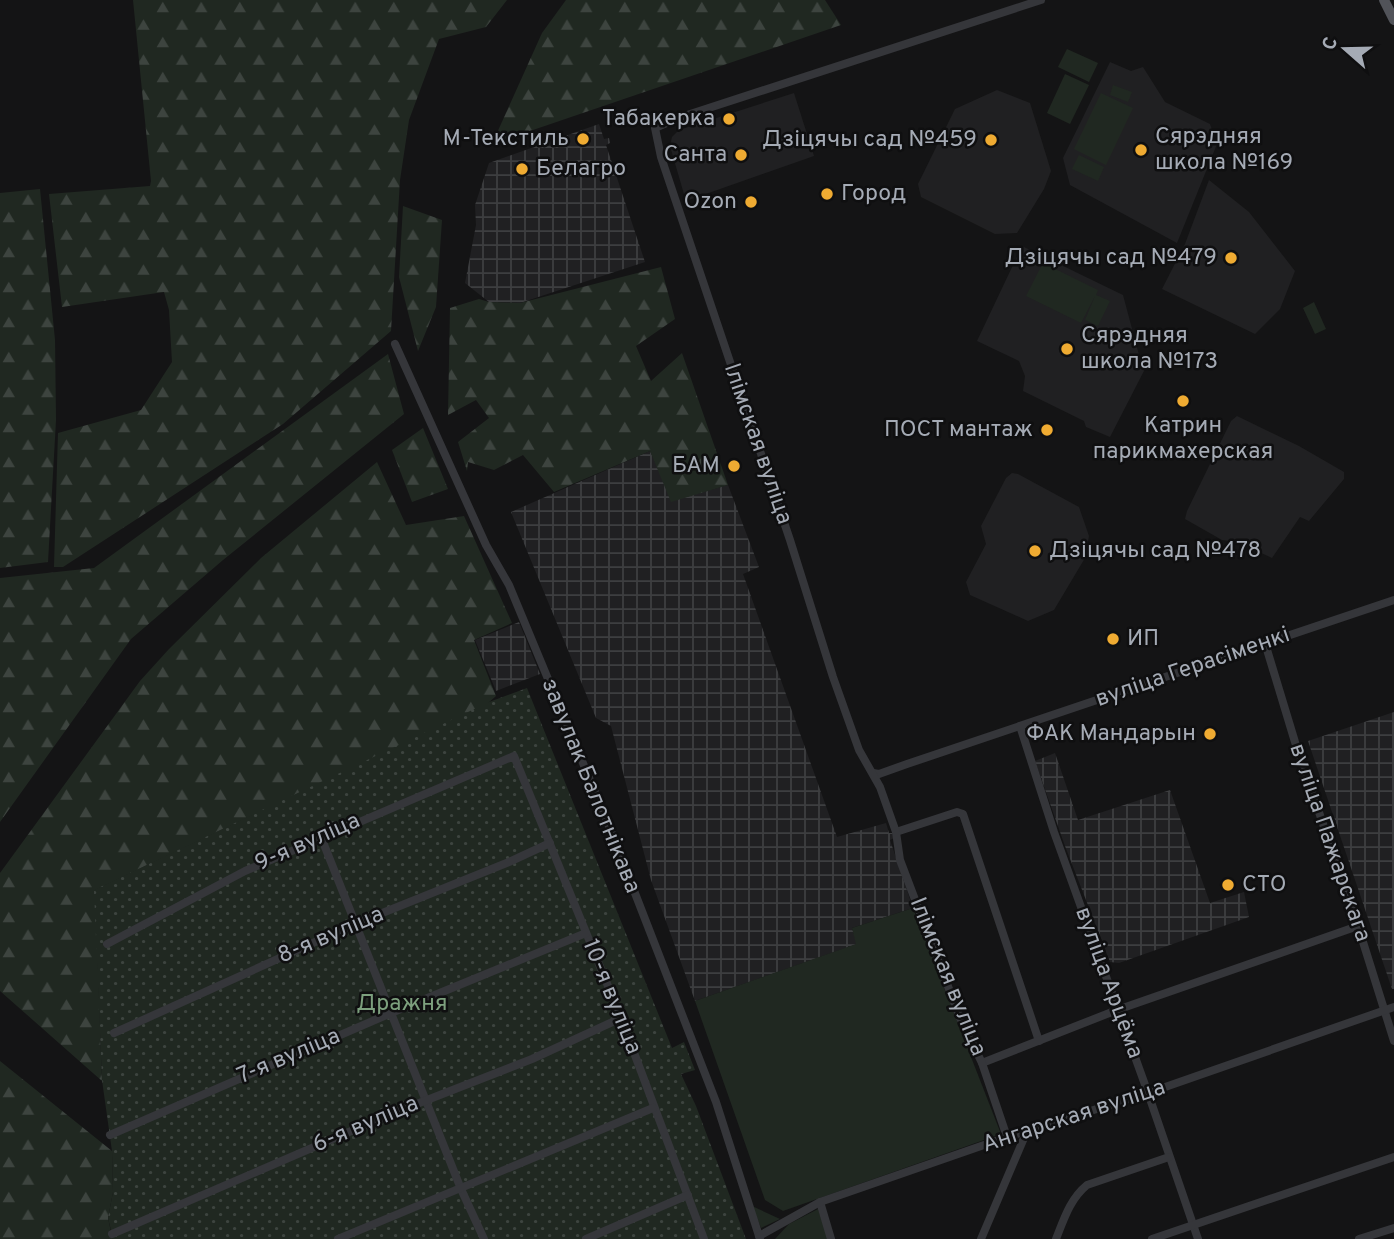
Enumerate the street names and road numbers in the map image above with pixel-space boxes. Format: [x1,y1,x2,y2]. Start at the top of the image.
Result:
street label: Ілімская вуліца [716,360,798,528]
street label: вуліца Герасіменкі [1092,621,1294,715]
street label: завулак Балотнікава [534,674,646,898]
street label: вуліца Пажарскага [1281,740,1377,946]
street label: 9-я вуліца [251,807,365,879]
street label: Ілімская вуліца [902,893,992,1061]
street label: 8-я вуліца [274,901,388,971]
street label: вуліца Арцёма [1067,903,1149,1063]
street label: 10-я вуліца [575,935,647,1059]
street label: 7-я вуліца [233,1022,345,1092]
street label: Ангарская вуліца [979,1074,1169,1160]
street label: 6-я вуліца [309,1090,423,1160]

